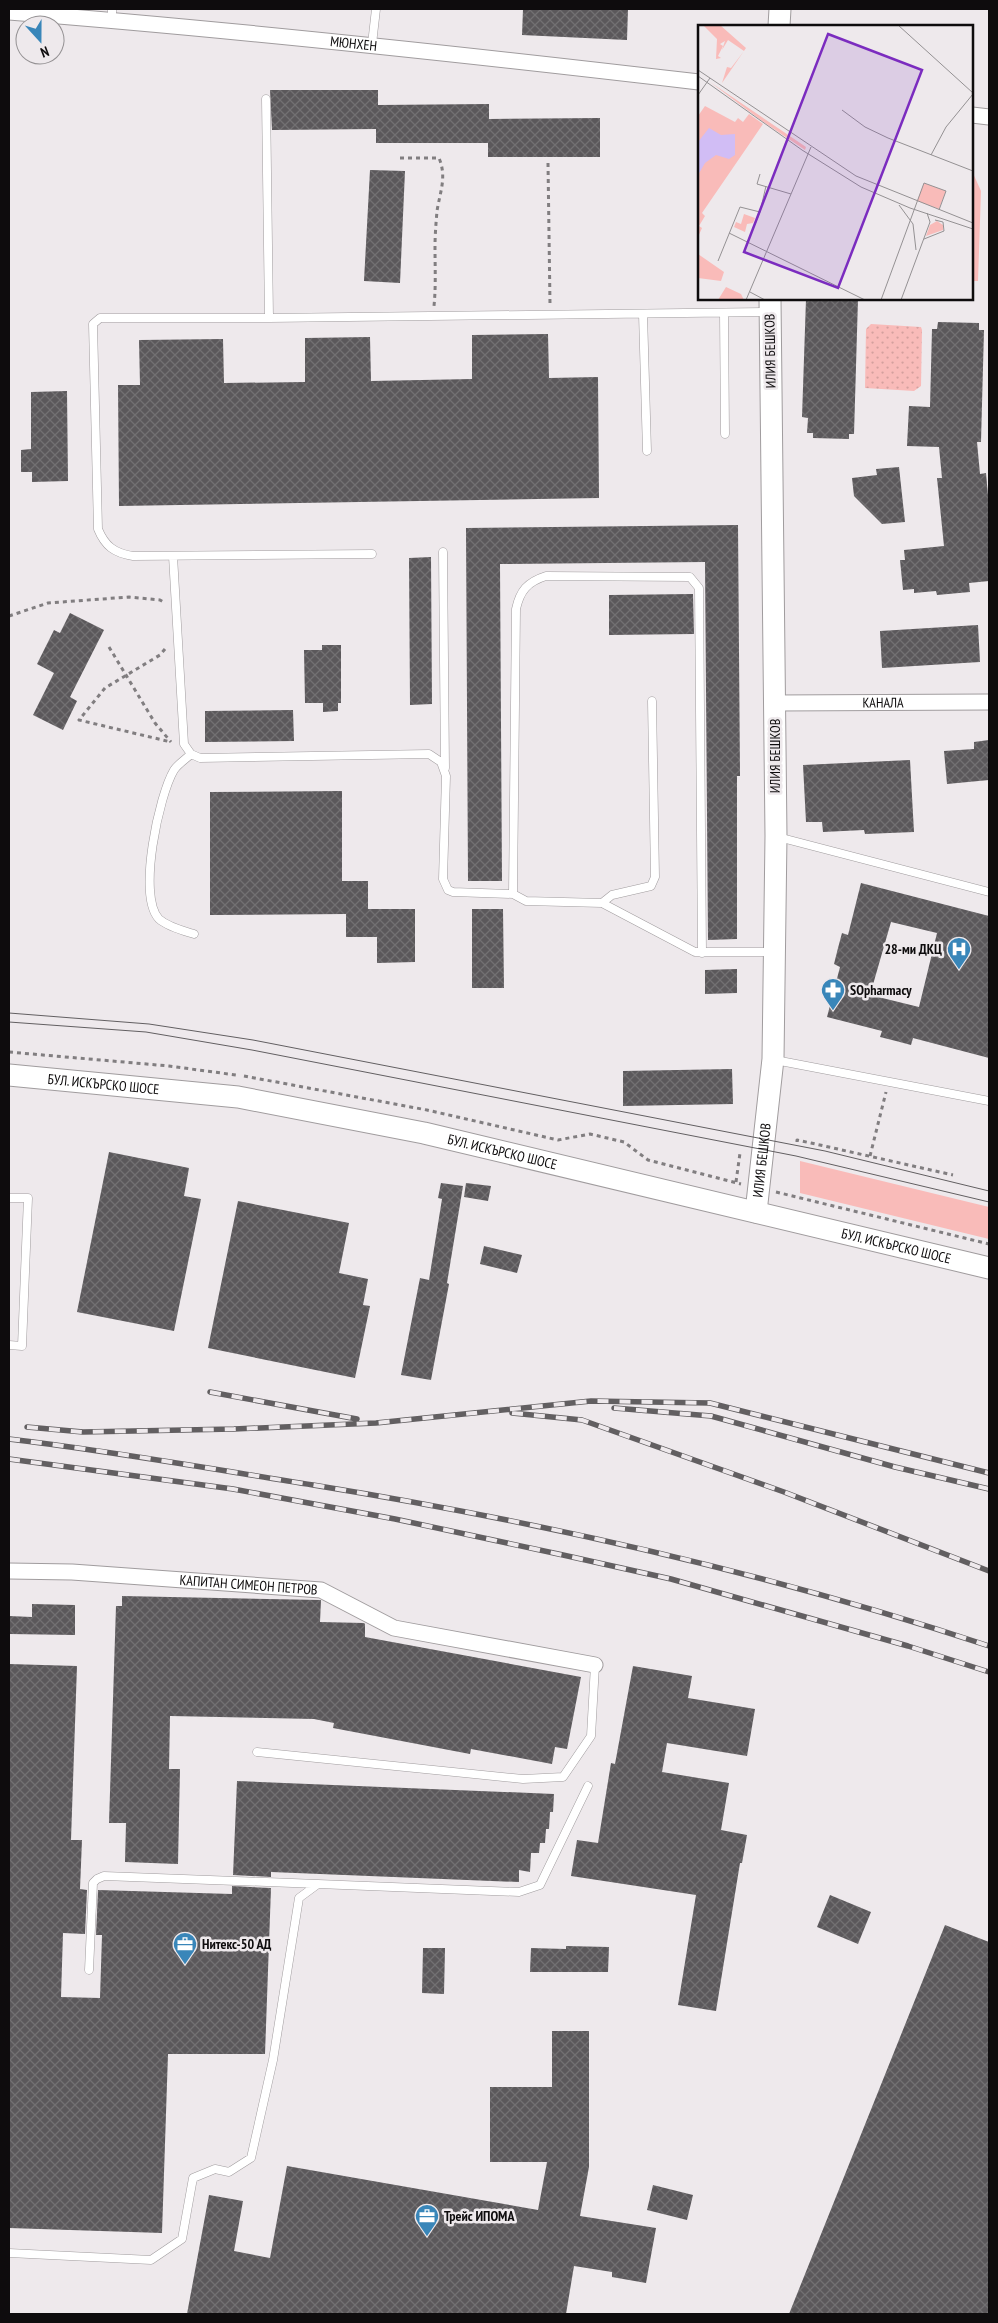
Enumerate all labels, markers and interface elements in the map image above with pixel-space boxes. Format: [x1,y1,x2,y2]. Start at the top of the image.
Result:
north arrow [15,15,65,65]
inset map [698,25,973,300]
street label: МЮНХЕН [329,32,378,55]
text: N [38,42,51,62]
street label: ИЛИЯ БЕШКОВ [760,314,780,388]
street label: КАНАЛА [862,693,904,712]
street label: ИЛИЯ БЕШКОВ [766,719,784,793]
hospital icon: 28-ми ДКЦ [946,936,972,970]
place label: 28-ми ДКЦ [884,940,942,958]
pharmacy icon: SOpharmacy [820,977,846,1011]
place label: SOpharmacy [850,981,912,999]
street label: БУЛ. ИСКЪРСКО ШОСЕ [47,1070,160,1098]
street label: ИЛИЯ БЕШКОВ [749,1122,775,1198]
street label: БУЛ. ИСКЪРСКО ШОСЕ [446,1130,559,1173]
street label: БУЛ. ИСКЪРСКО ШОСЕ [840,1224,953,1268]
street label: КАПИТАН СИМЕОН ПЕТРОВ [179,1571,318,1599]
office icon: Нитекс-50 АД [172,1931,198,1965]
place label: Нитекс-50 АД [202,1935,271,1953]
office icon: Трейс ИПОМА [414,2203,440,2237]
place label: Трейс ИПОМА [444,2207,515,2225]

